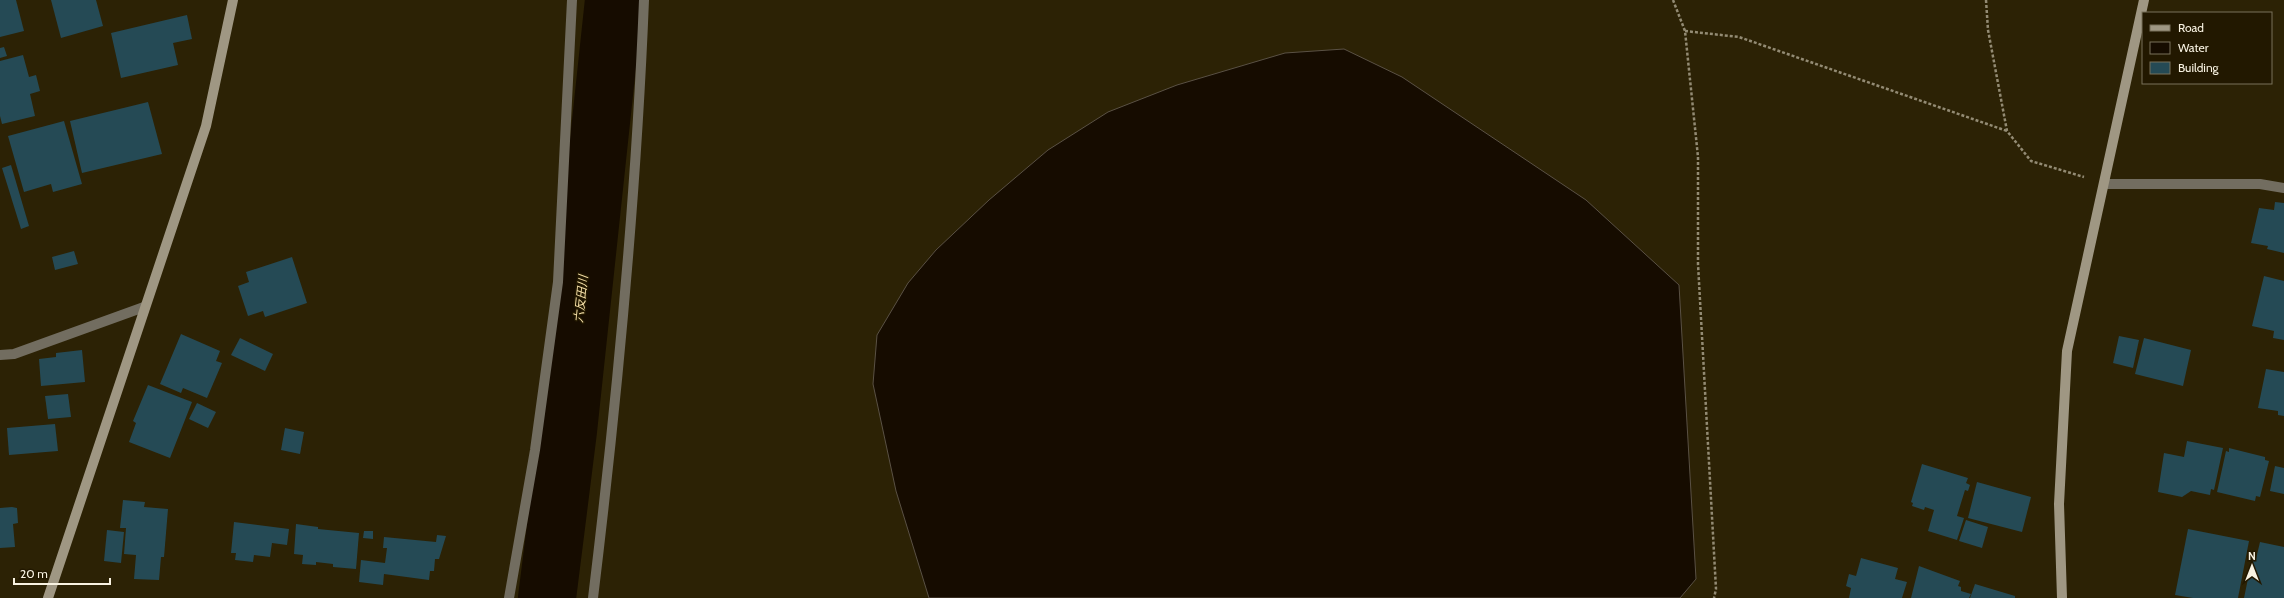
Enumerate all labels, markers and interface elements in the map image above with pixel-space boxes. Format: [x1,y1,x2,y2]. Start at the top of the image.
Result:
legend [2142,12,2272,84]
text: Road [2178,20,2204,35]
text: Water [2178,40,2209,55]
text: Building [2178,60,2220,75]
water label: 六反田川 [571,272,591,324]
north arrow [2232,546,2272,586]
text: N [2248,549,2256,563]
scale bar [14,560,110,586]
text: 20 m [20,566,48,581]

